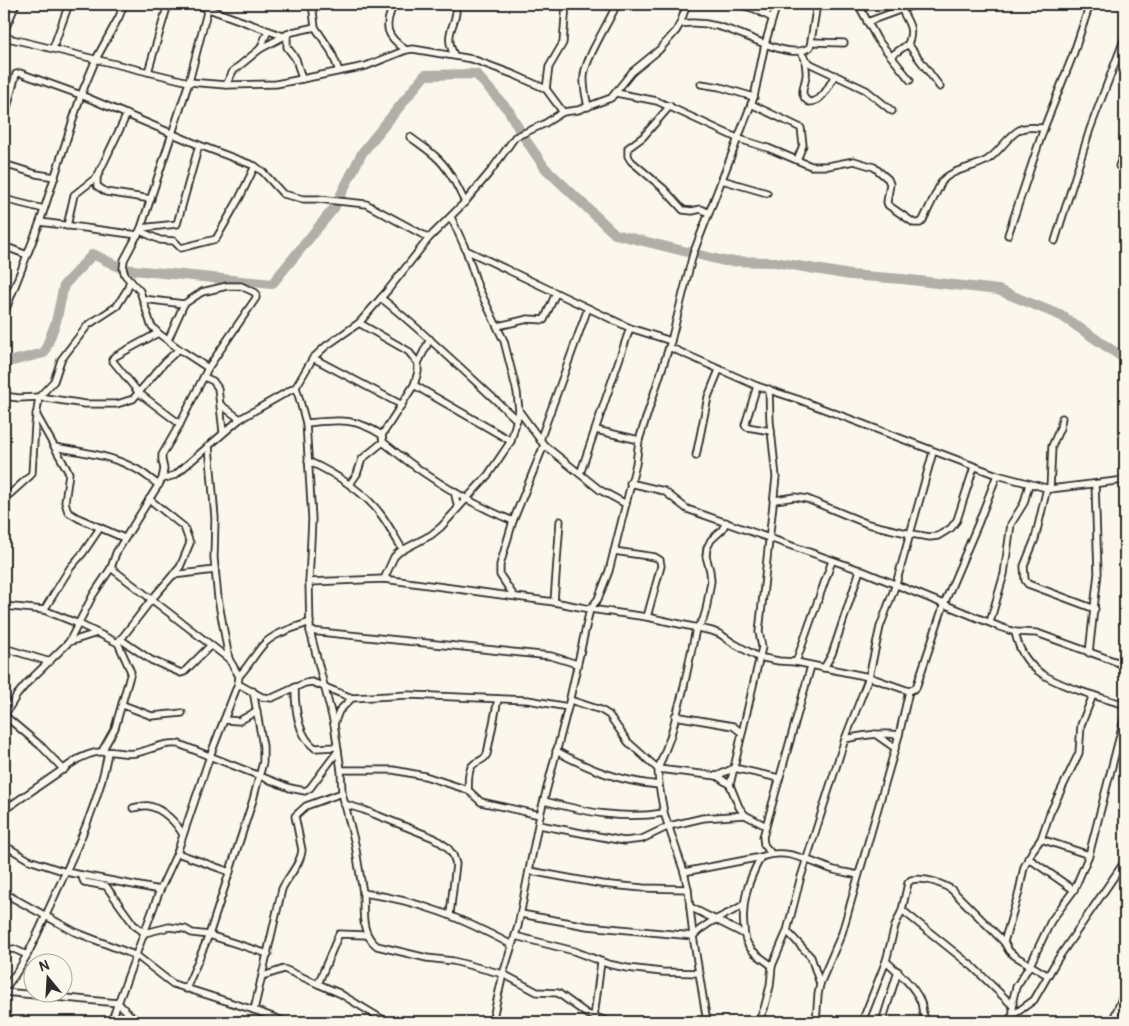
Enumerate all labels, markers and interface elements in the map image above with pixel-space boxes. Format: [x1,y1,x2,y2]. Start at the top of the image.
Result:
north arrow [22,954,72,1004]
text: N [37,957,51,976]

